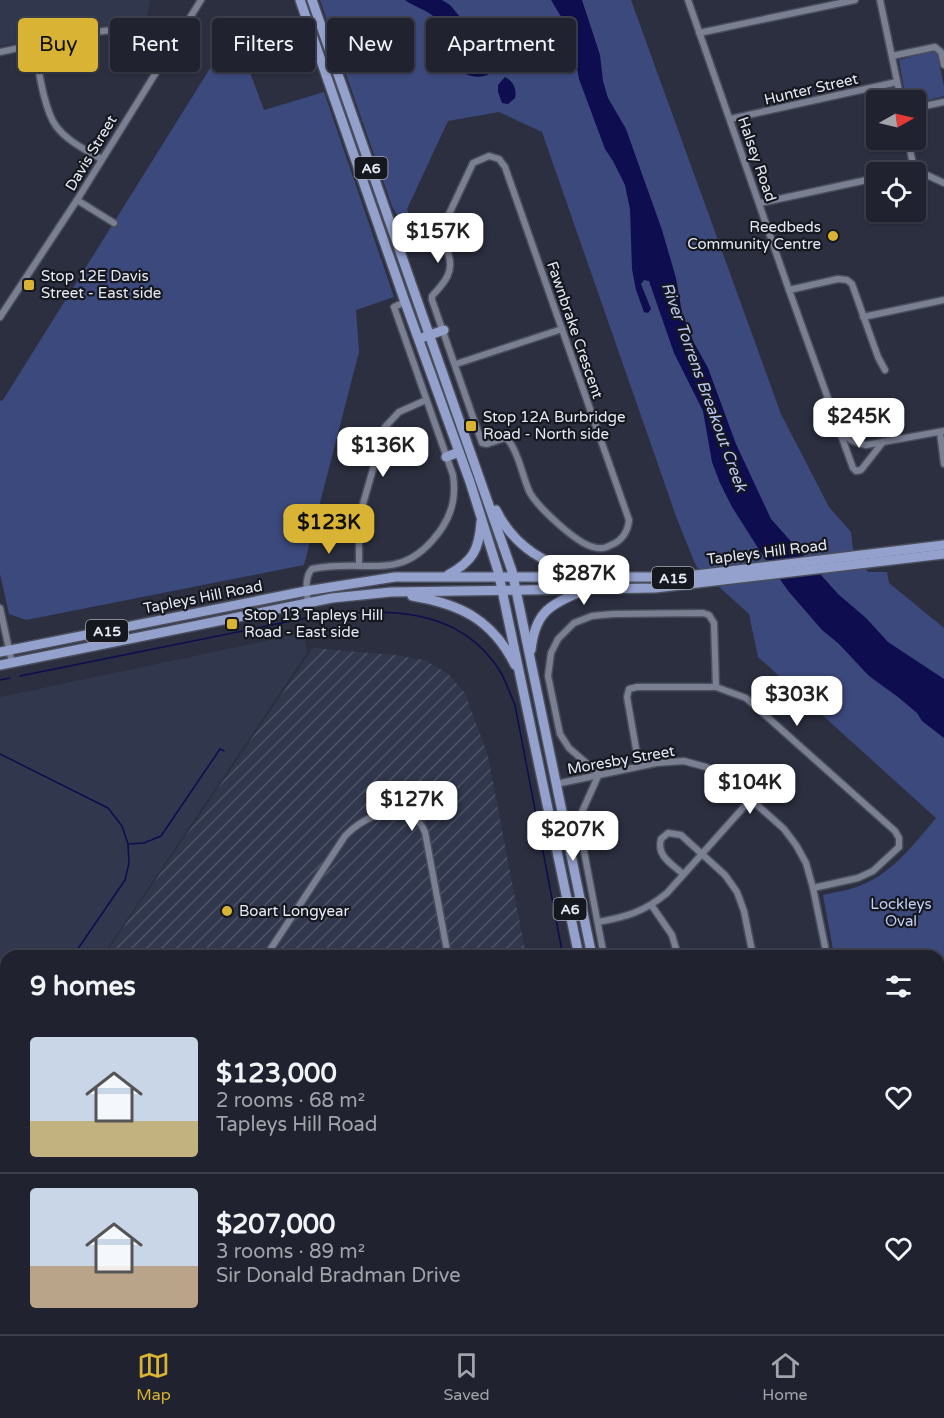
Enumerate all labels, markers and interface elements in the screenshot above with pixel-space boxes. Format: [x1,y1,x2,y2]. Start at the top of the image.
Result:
chip: Buy [18,18,98,72]
chip: Rent [110,18,200,72]
chip: Filters [212,18,315,72]
chip: New [327,18,414,72]
chip: Apartment [426,18,576,72]
street label: Hunter Street [762,69,860,109]
north arrow [866,90,926,150]
map controls [866,90,926,222]
street label: Davis Street [61,112,121,194]
street label: Halsey Road [734,114,780,204]
road number: A6 [354,157,388,179]
button: locate [866,162,926,222]
pin: $157K [396,213,480,264]
place label: Reedbeds Community Centre [687,218,821,253]
text: $157K [406,220,470,244]
marker: Reedbeds Community Centre [826,229,840,243]
street label: Fawnbrake Crescent [543,259,607,401]
place label: Stop 12E Davis Street - East side [41,267,161,302]
marker: Stop 12E Davis Street - East side [22,278,36,292]
water label: River Torrens Breakout Creek [657,280,752,496]
pin: $245K [817,398,901,449]
text: $245K [827,405,891,429]
place label: Stop 12A Burbridge Road - North side [483,408,626,443]
marker: Stop 12A Burbridge Road - North side [464,419,478,433]
pin: $136K [341,427,425,478]
text: $136K [351,434,415,458]
pin: $123K [287,504,371,555]
text: $123K [297,511,361,535]
street label: Tapleys Hill Road [706,536,828,568]
pin: $287K [542,555,626,606]
text: $287K [552,562,616,586]
road number: A15 [652,567,694,589]
street label: Tapleys Hill Road [142,577,264,617]
place label: Stop 13 Tapleys Hill Road - East side [244,606,383,641]
marker: Stop 13 Tapleys Hill Road - East side [225,617,239,631]
road number: A15 [86,620,128,642]
pin: $303K [755,676,839,727]
text: $303K [765,683,829,707]
street label: Moresby Street [566,742,676,778]
pin: $104K [708,764,792,815]
text: $104K [718,771,782,795]
pin: $127K [370,781,454,832]
text: $127K [380,788,444,812]
pin: $207K [531,811,615,862]
text: $207K [541,818,605,842]
park label: Lockleys Oval [870,895,932,930]
road number: A6 [554,898,586,920]
place label: Boart Longyear [239,902,349,920]
marker: Boart Longyear [220,904,234,918]
icon: filters [882,970,915,1003]
text: 9 homes [30,971,136,1002]
text: $123,000 [216,1058,337,1089]
icon: home [78,1061,150,1133]
icon: heart [882,1081,915,1114]
text: 2 rooms · 68 m² [216,1089,365,1113]
text: Tapleys Hill Road [216,1113,377,1137]
text: $207,000 [216,1209,335,1240]
icon: home [78,1212,150,1284]
icon: heart [882,1232,915,1265]
text: 3 rooms · 89 m² [216,1240,365,1264]
text: Sir Donald Bradman Drive [216,1264,460,1288]
tab: Map [136,1349,171,1405]
tab: Saved [443,1349,490,1405]
tab: Home [762,1349,808,1405]

